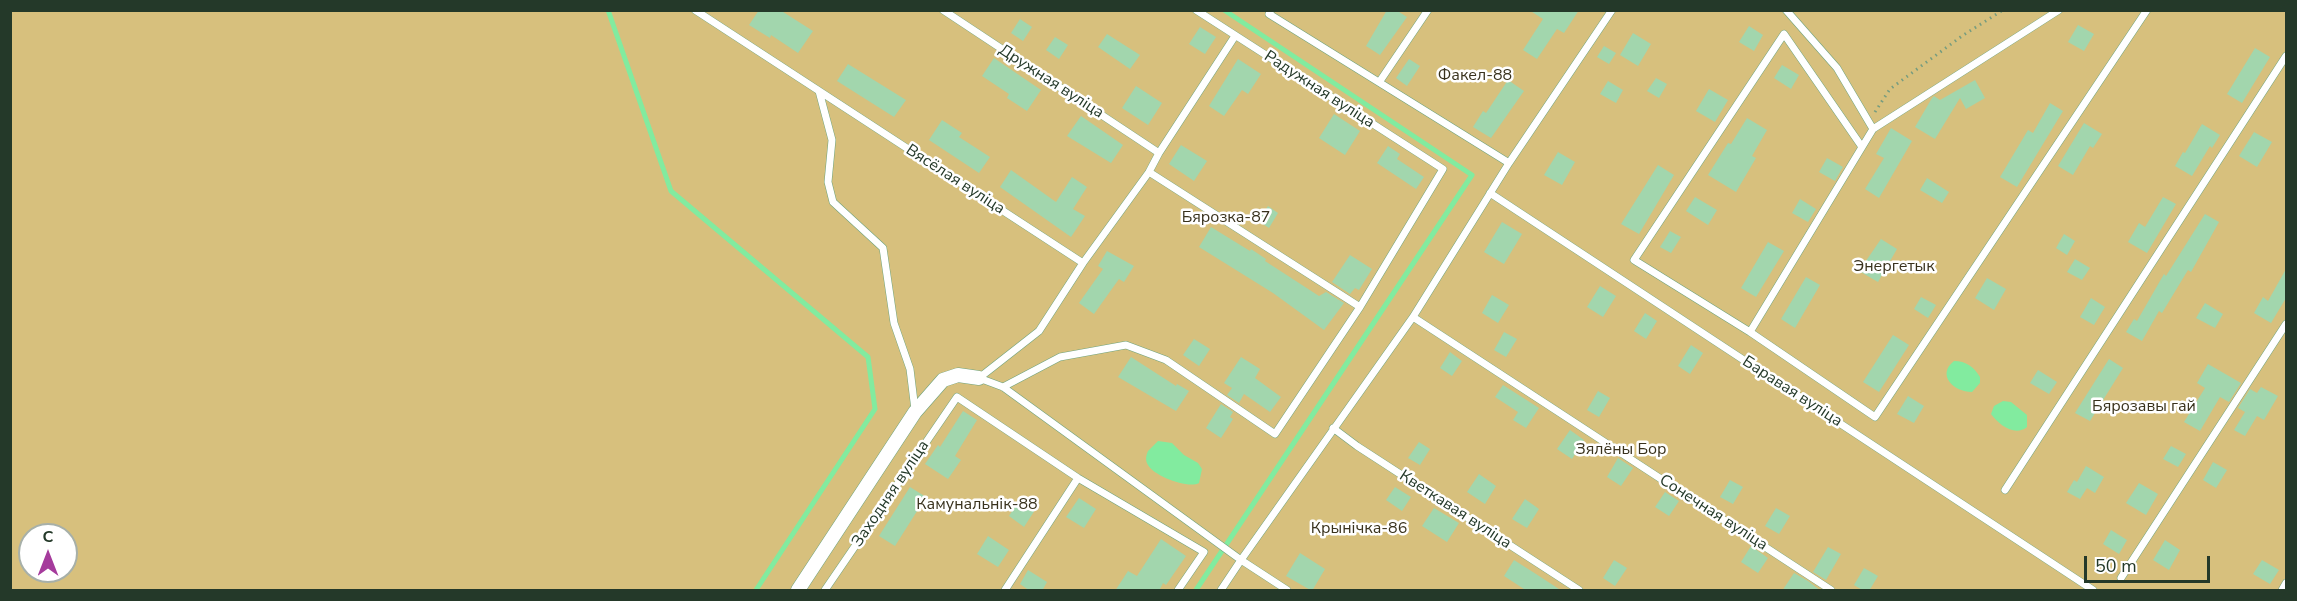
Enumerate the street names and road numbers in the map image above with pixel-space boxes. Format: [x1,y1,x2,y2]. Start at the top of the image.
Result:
street label: Дружная вуліца [995,41,1107,123]
street label: Радужная вуліца [1260,47,1378,133]
street label: Вясёлая вуліца [902,141,1008,219]
street label: Баравая вуліца [1738,353,1846,431]
street label: Заходняя вуліца [848,437,934,551]
street label: Кветкавая вуліца [1395,467,1515,553]
street label: Сонечная вуліца [1655,471,1771,555]

